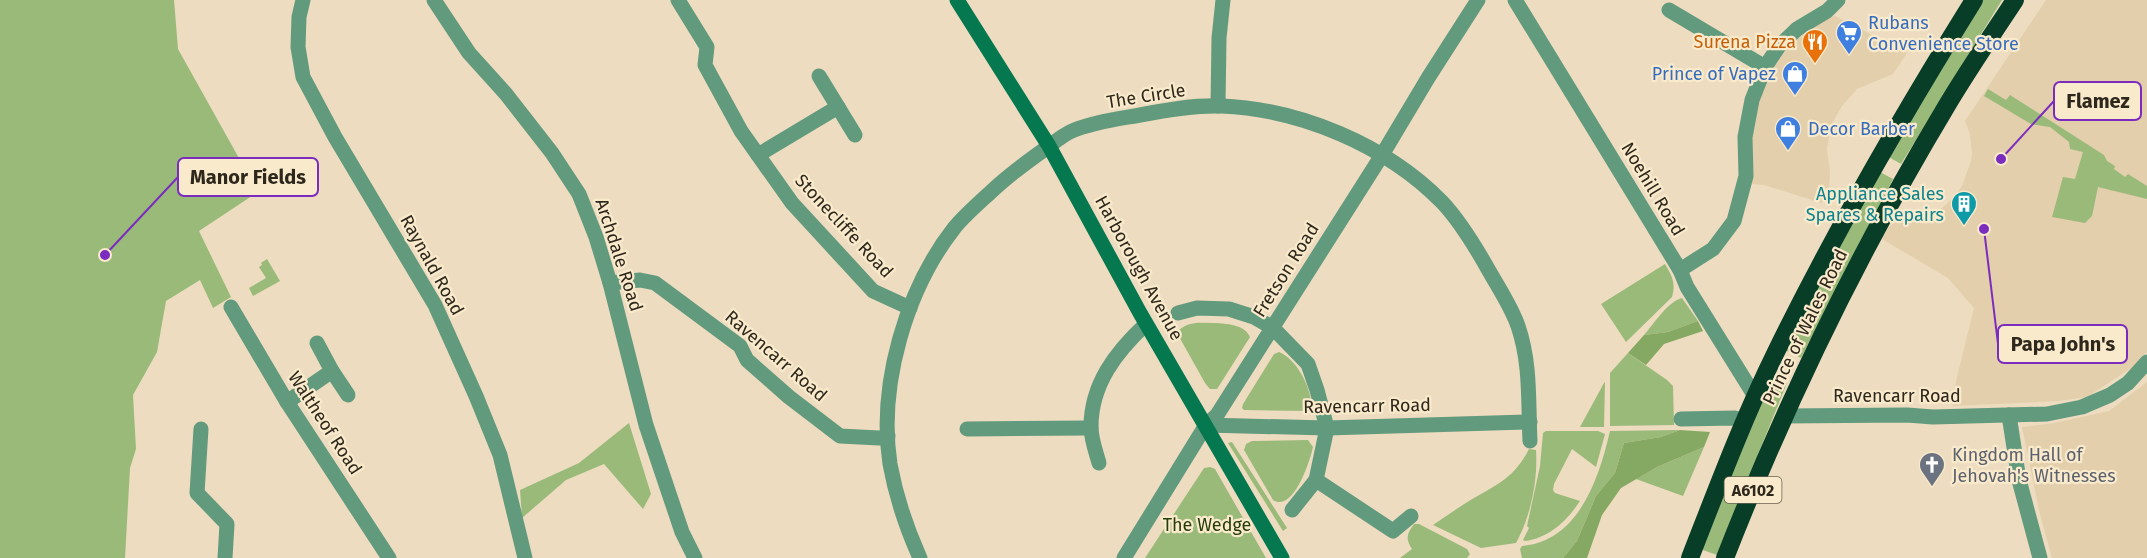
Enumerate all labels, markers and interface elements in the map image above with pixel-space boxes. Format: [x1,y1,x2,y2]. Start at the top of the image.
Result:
place label: Rubans Convenience Store [1868,12,2019,55]
supermarket icon: Rubans Convenience Store [1834,18,1864,56]
restaurant icon: Surena Pizza [1800,27,1830,65]
place label: Surena Pizza [1694,31,1796,53]
shop icon: Prince of Vapez [1780,59,1810,97]
place label: Prince of Vapez [1652,63,1776,85]
street label: The Circle [1105,79,1187,113]
callout: Flamez [2054,82,2141,120]
text: Flamez [2066,89,2130,113]
shop icon: Decor Barber [1773,114,1803,152]
place label: Decor Barber [1808,118,1915,140]
street label: Noehill Road [1617,138,1689,240]
callout: Manor Fields [178,158,318,196]
text: Manor Fields [190,165,306,189]
street label: Stonecliffe Road [790,170,898,282]
place label: Appliance Sales Spares & Repairs [1806,183,1944,226]
building icon: Appliance Sales Spares & Repairs [1949,189,1979,227]
street label: Harborough Avenue [1090,192,1188,344]
street label: Archdale Road [590,196,648,314]
street label: Raynald Road [395,211,469,319]
street label: Fretson Road [1248,219,1324,321]
street label: Prince of Wales Road [1758,246,1852,408]
street label: Ravencarr Road [721,306,831,406]
callout: Papa John's [1998,325,2127,363]
text: Papa John's [2011,332,2116,356]
street label: Waltheof Road [283,367,367,479]
street label: Ravencarr Road [1833,385,1961,407]
street label: Ravencarr Road [1303,394,1431,418]
place label: Kingdom Hall of Jehovah's Witnesses [1952,444,2116,487]
church icon: Kingdom Hall of Jehovah's Witnesses [1917,450,1947,488]
road number: A6102 [1724,477,1782,503]
park label: The Wedge [1163,514,1251,536]

